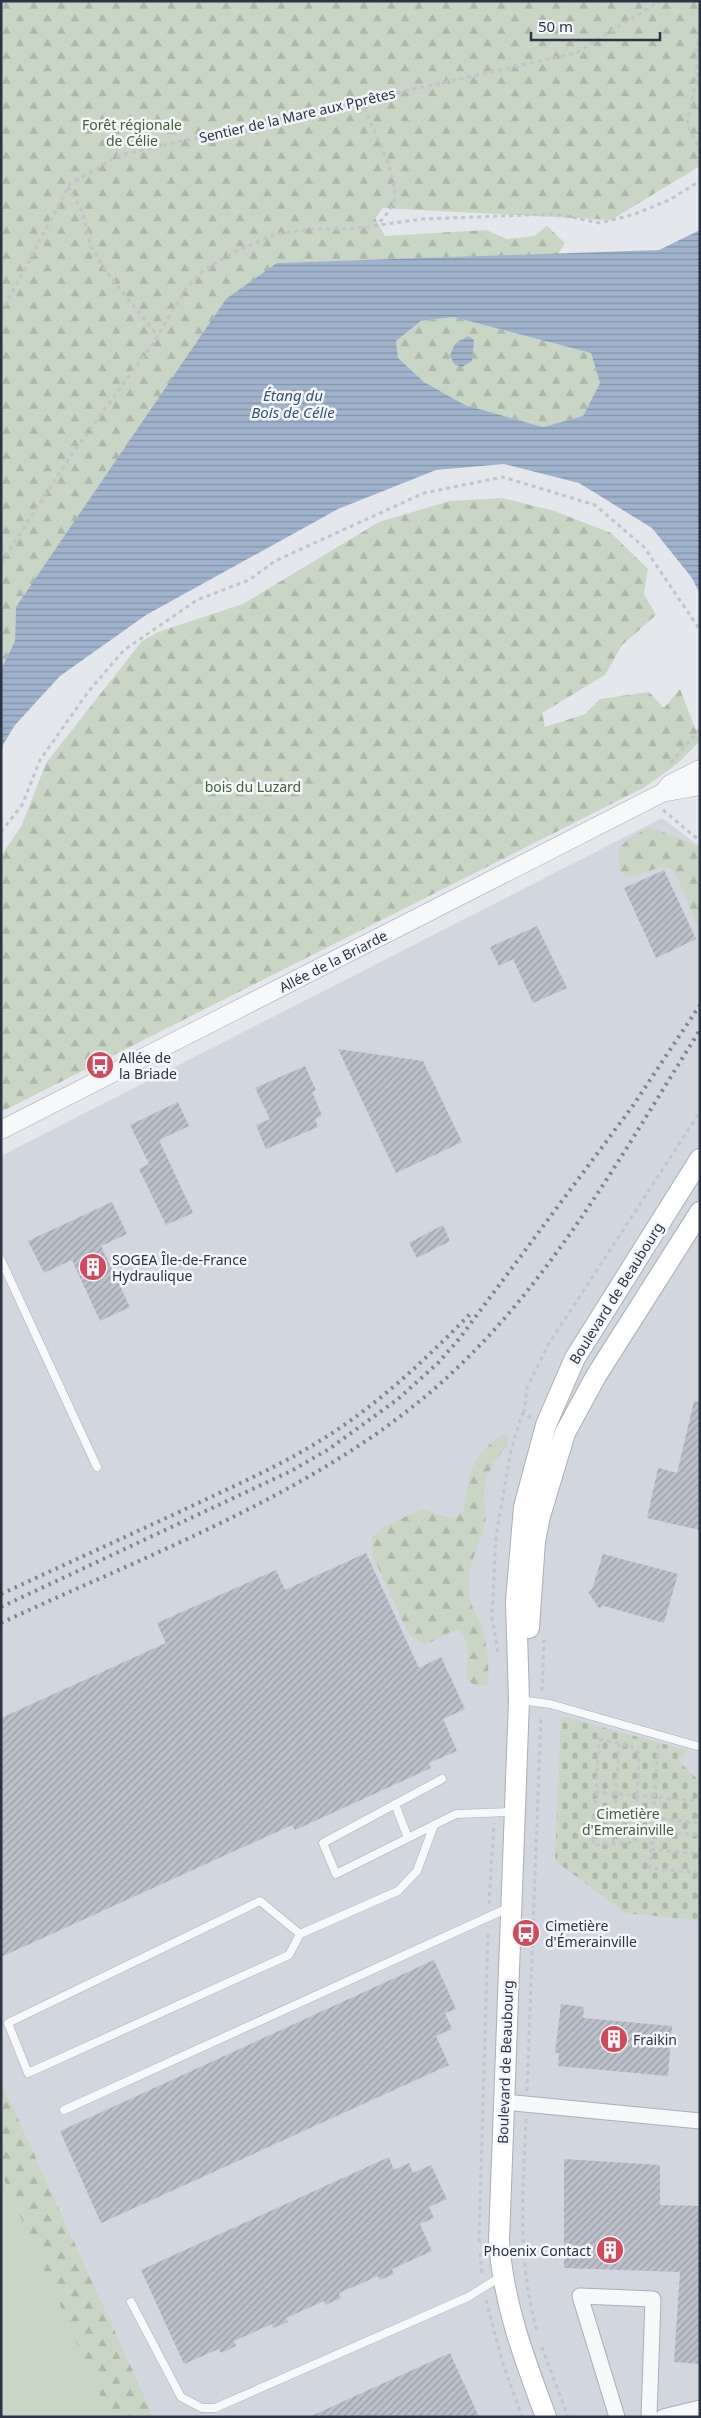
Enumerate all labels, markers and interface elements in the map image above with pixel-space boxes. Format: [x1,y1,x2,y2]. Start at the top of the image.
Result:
scale bar [531,10,660,42]
text: 50 m [538,16,573,36]
street label: Sentier de la Mare aux Pprêtes [197,83,397,147]
park label: Forêt régionale de Célie [82,115,182,150]
water label: Étang du Bois de Célie [251,385,335,422]
park label: bois du Luzard [205,777,301,796]
street label: Allée de la Briarde [276,925,391,997]
place label: Allée de la Briade [119,1048,177,1083]
bus stop icon: Allée de la Briade [85,1050,115,1080]
street label: Boulevard de Beaubourg [565,1219,667,1367]
place label: SOGEA Île-de-France Hydraulique [112,1250,247,1285]
building icon: SOGEA Île-de-France Hydraulique [78,1252,108,1282]
park label: Cimetière d'Emerainville [582,1804,674,1839]
place label: Cimetière d'Émerainville [545,1916,637,1951]
bus stop icon: Cimetière d'Émerainville [511,1918,541,1948]
street label: Boulevard de Beaubourg [493,1980,517,2144]
building icon: Fraikin [599,2024,629,2054]
place label: Fraikin [633,2030,677,2049]
building icon: Phoenix Contact [595,2235,625,2265]
place label: Phoenix Contact [484,2241,591,2260]

